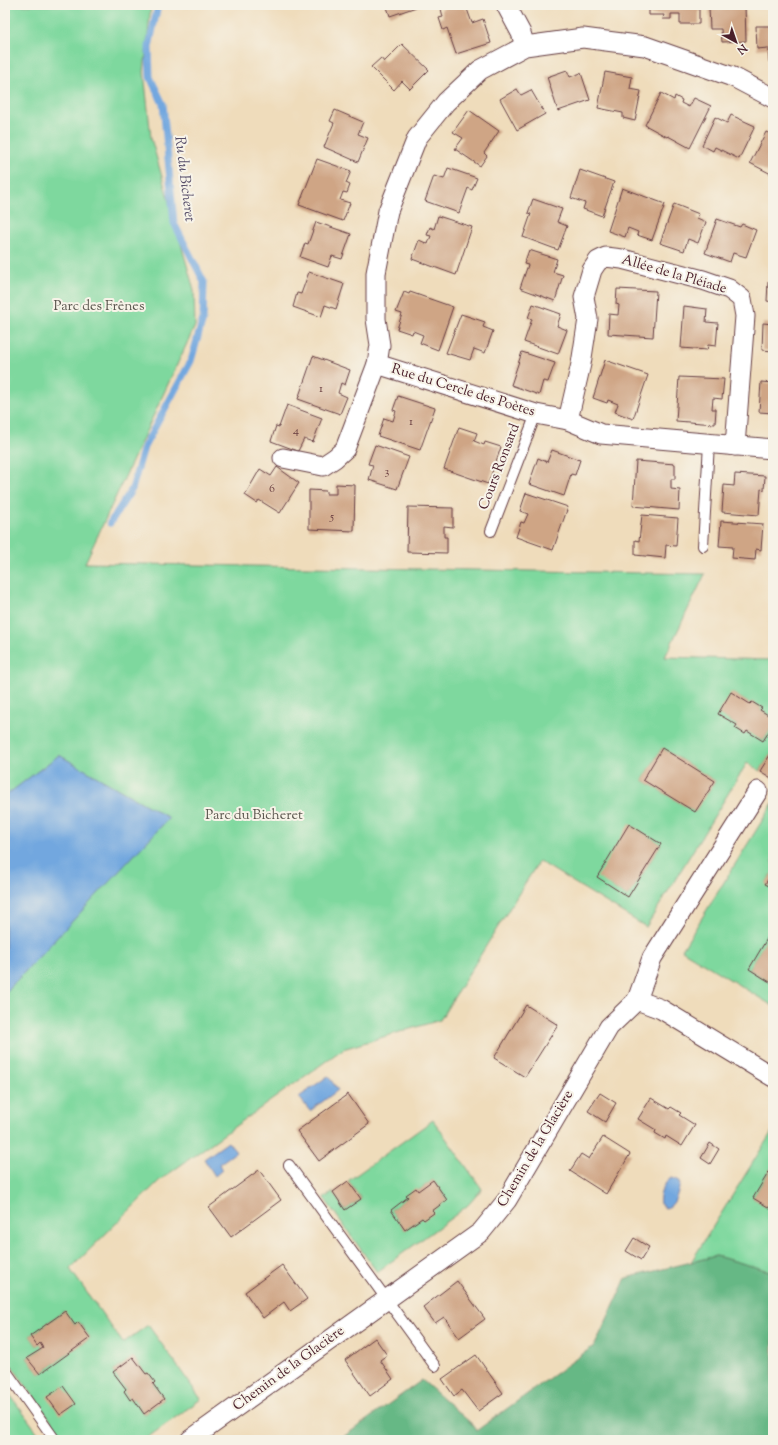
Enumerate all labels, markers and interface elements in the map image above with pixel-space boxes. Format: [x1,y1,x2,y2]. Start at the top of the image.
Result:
north arrow [716,22,756,62]
text: N [733,39,751,58]
water label: Ru du Bicheret [168,135,200,224]
street label: Allée de la Pléiade [619,250,729,300]
park label: Parc des Frênes [54,297,144,317]
street label: Rue du Cercle des Poètes [389,360,537,422]
house number: 1 [319,380,323,398]
house number: 1 [409,413,413,431]
street label: Cours Ronsard [474,421,526,513]
house number: 4 [293,422,299,440]
house number: 3 [385,463,390,481]
house number: 6 [269,480,275,498]
house number: 5 [329,508,334,526]
park label: Parc du Bicheret [205,806,303,826]
street label: Chemin de la Glacière [493,1087,579,1211]
street label: Chemin de la Glacière [229,1322,349,1416]

